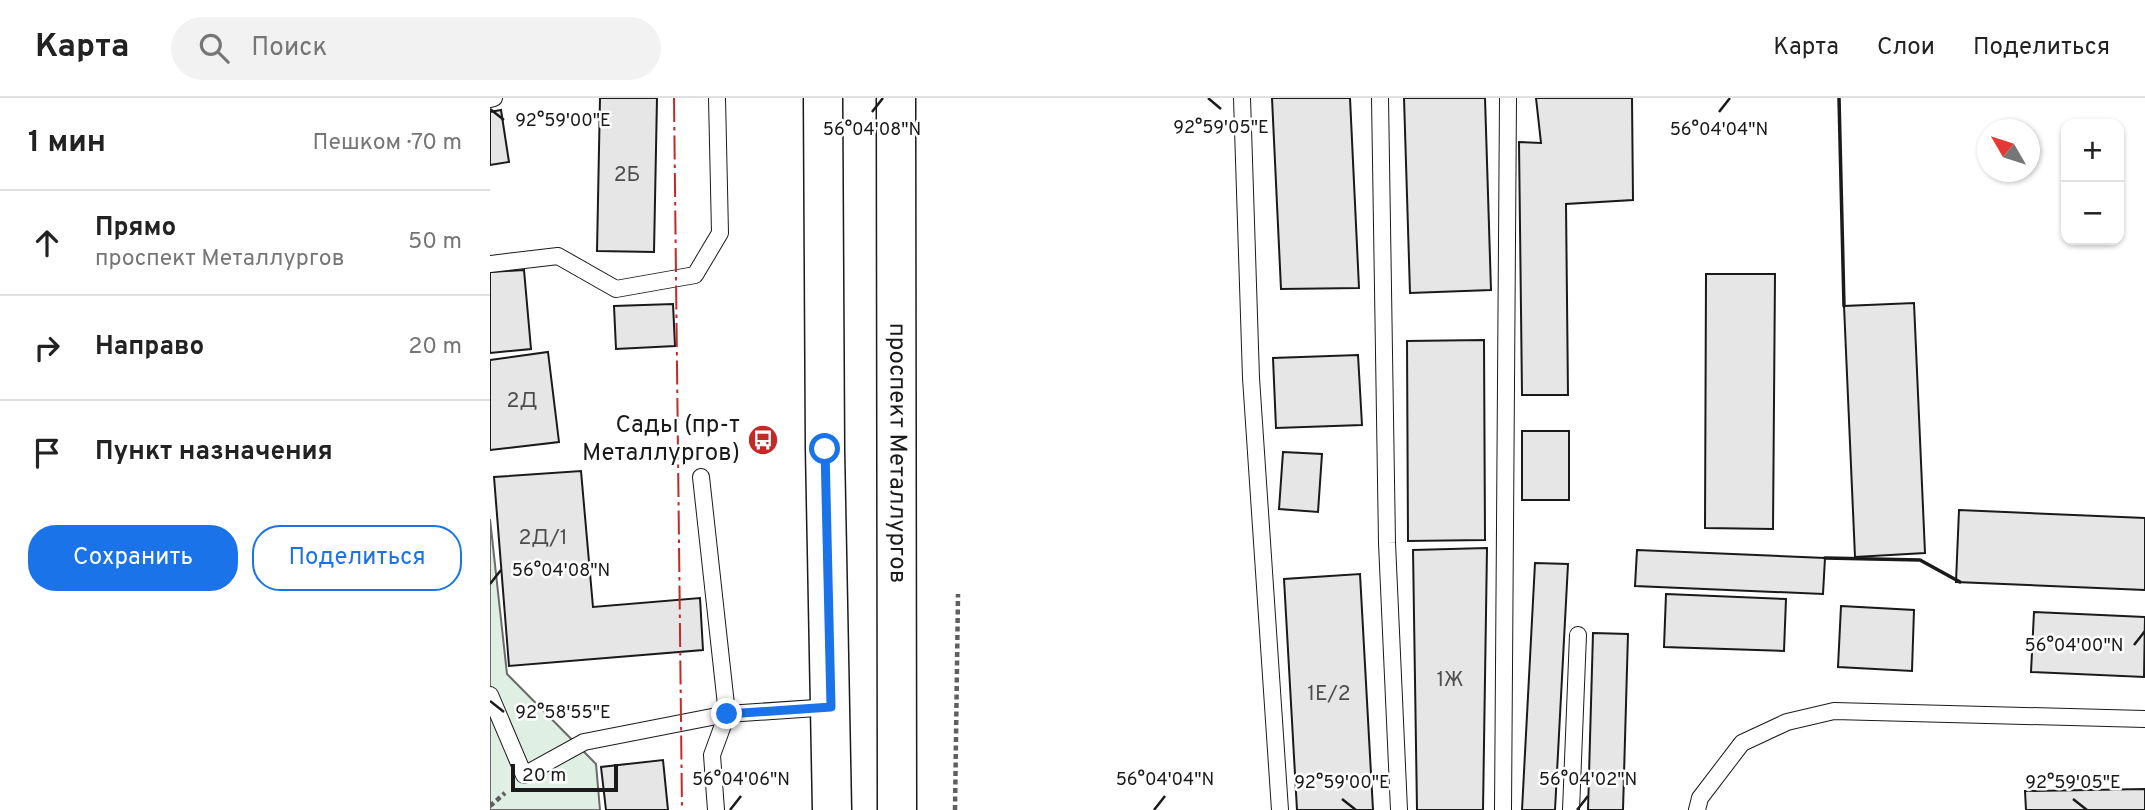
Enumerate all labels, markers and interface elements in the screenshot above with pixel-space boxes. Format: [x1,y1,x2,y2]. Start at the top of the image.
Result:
search box [171,17,661,80]
text: Карта [35,27,129,69]
icon: search [195,29,233,67]
text: Поиск [251,32,327,65]
text: Карта [1773,33,1839,63]
text: Слои [1877,33,1935,63]
text: Поделиться [1973,33,2110,63]
text: 92°59'00"E [515,110,611,133]
text: 92°59'05"E [1173,117,1269,140]
text: 56°04'08"N [823,119,921,142]
text: 56°04'04"N [1670,119,1768,142]
north arrow [1977,119,2040,182]
map controls [2061,119,2124,245]
button: + [2061,119,2124,182]
text: 1 мин [28,125,106,162]
text: Пешком · 70 m [313,129,462,158]
house number: 2Б [614,162,640,189]
button: − [2061,182,2124,245]
text: Прямо [95,212,176,245]
icon: ahead [28,224,66,262]
text: 50 m [408,228,462,257]
text: проспект Металлургов [95,245,345,274]
street label: проспект Металлургов [881,323,912,583]
icon: right [28,329,66,367]
text: Направо [95,331,204,364]
text: 20 m [408,333,462,362]
house number: 2Д [507,388,537,415]
place label: Сады (пр-т Металлургов) [582,411,740,469]
bus stop icon: Сады (пр-т Металлургов) [746,423,780,457]
route start [809,433,840,464]
icon: arrive [28,434,66,472]
text: Пункт назначения [95,436,333,469]
button: Сохранить [28,525,238,591]
button: Поделиться [252,525,462,591]
house number: 2Д/1 [518,525,568,552]
text: 56°04'08"N [512,560,610,583]
text: 56°04'00"N [2025,635,2123,658]
house number: 1Ж [1436,667,1464,694]
house number: 1Е/2 [1307,681,1351,708]
route end [711,698,742,729]
text: 92°58'55"E [515,702,611,725]
scale bar [511,761,618,793]
text: 20 m [522,764,566,788]
text: 56°04'06"N [692,769,790,792]
text: 56°04'04"N [1116,769,1214,792]
text: 56°04'02"N [1539,769,1637,792]
text: 92°59'00"E [1294,772,1390,795]
text: 92°59'05"E [2025,772,2121,795]

